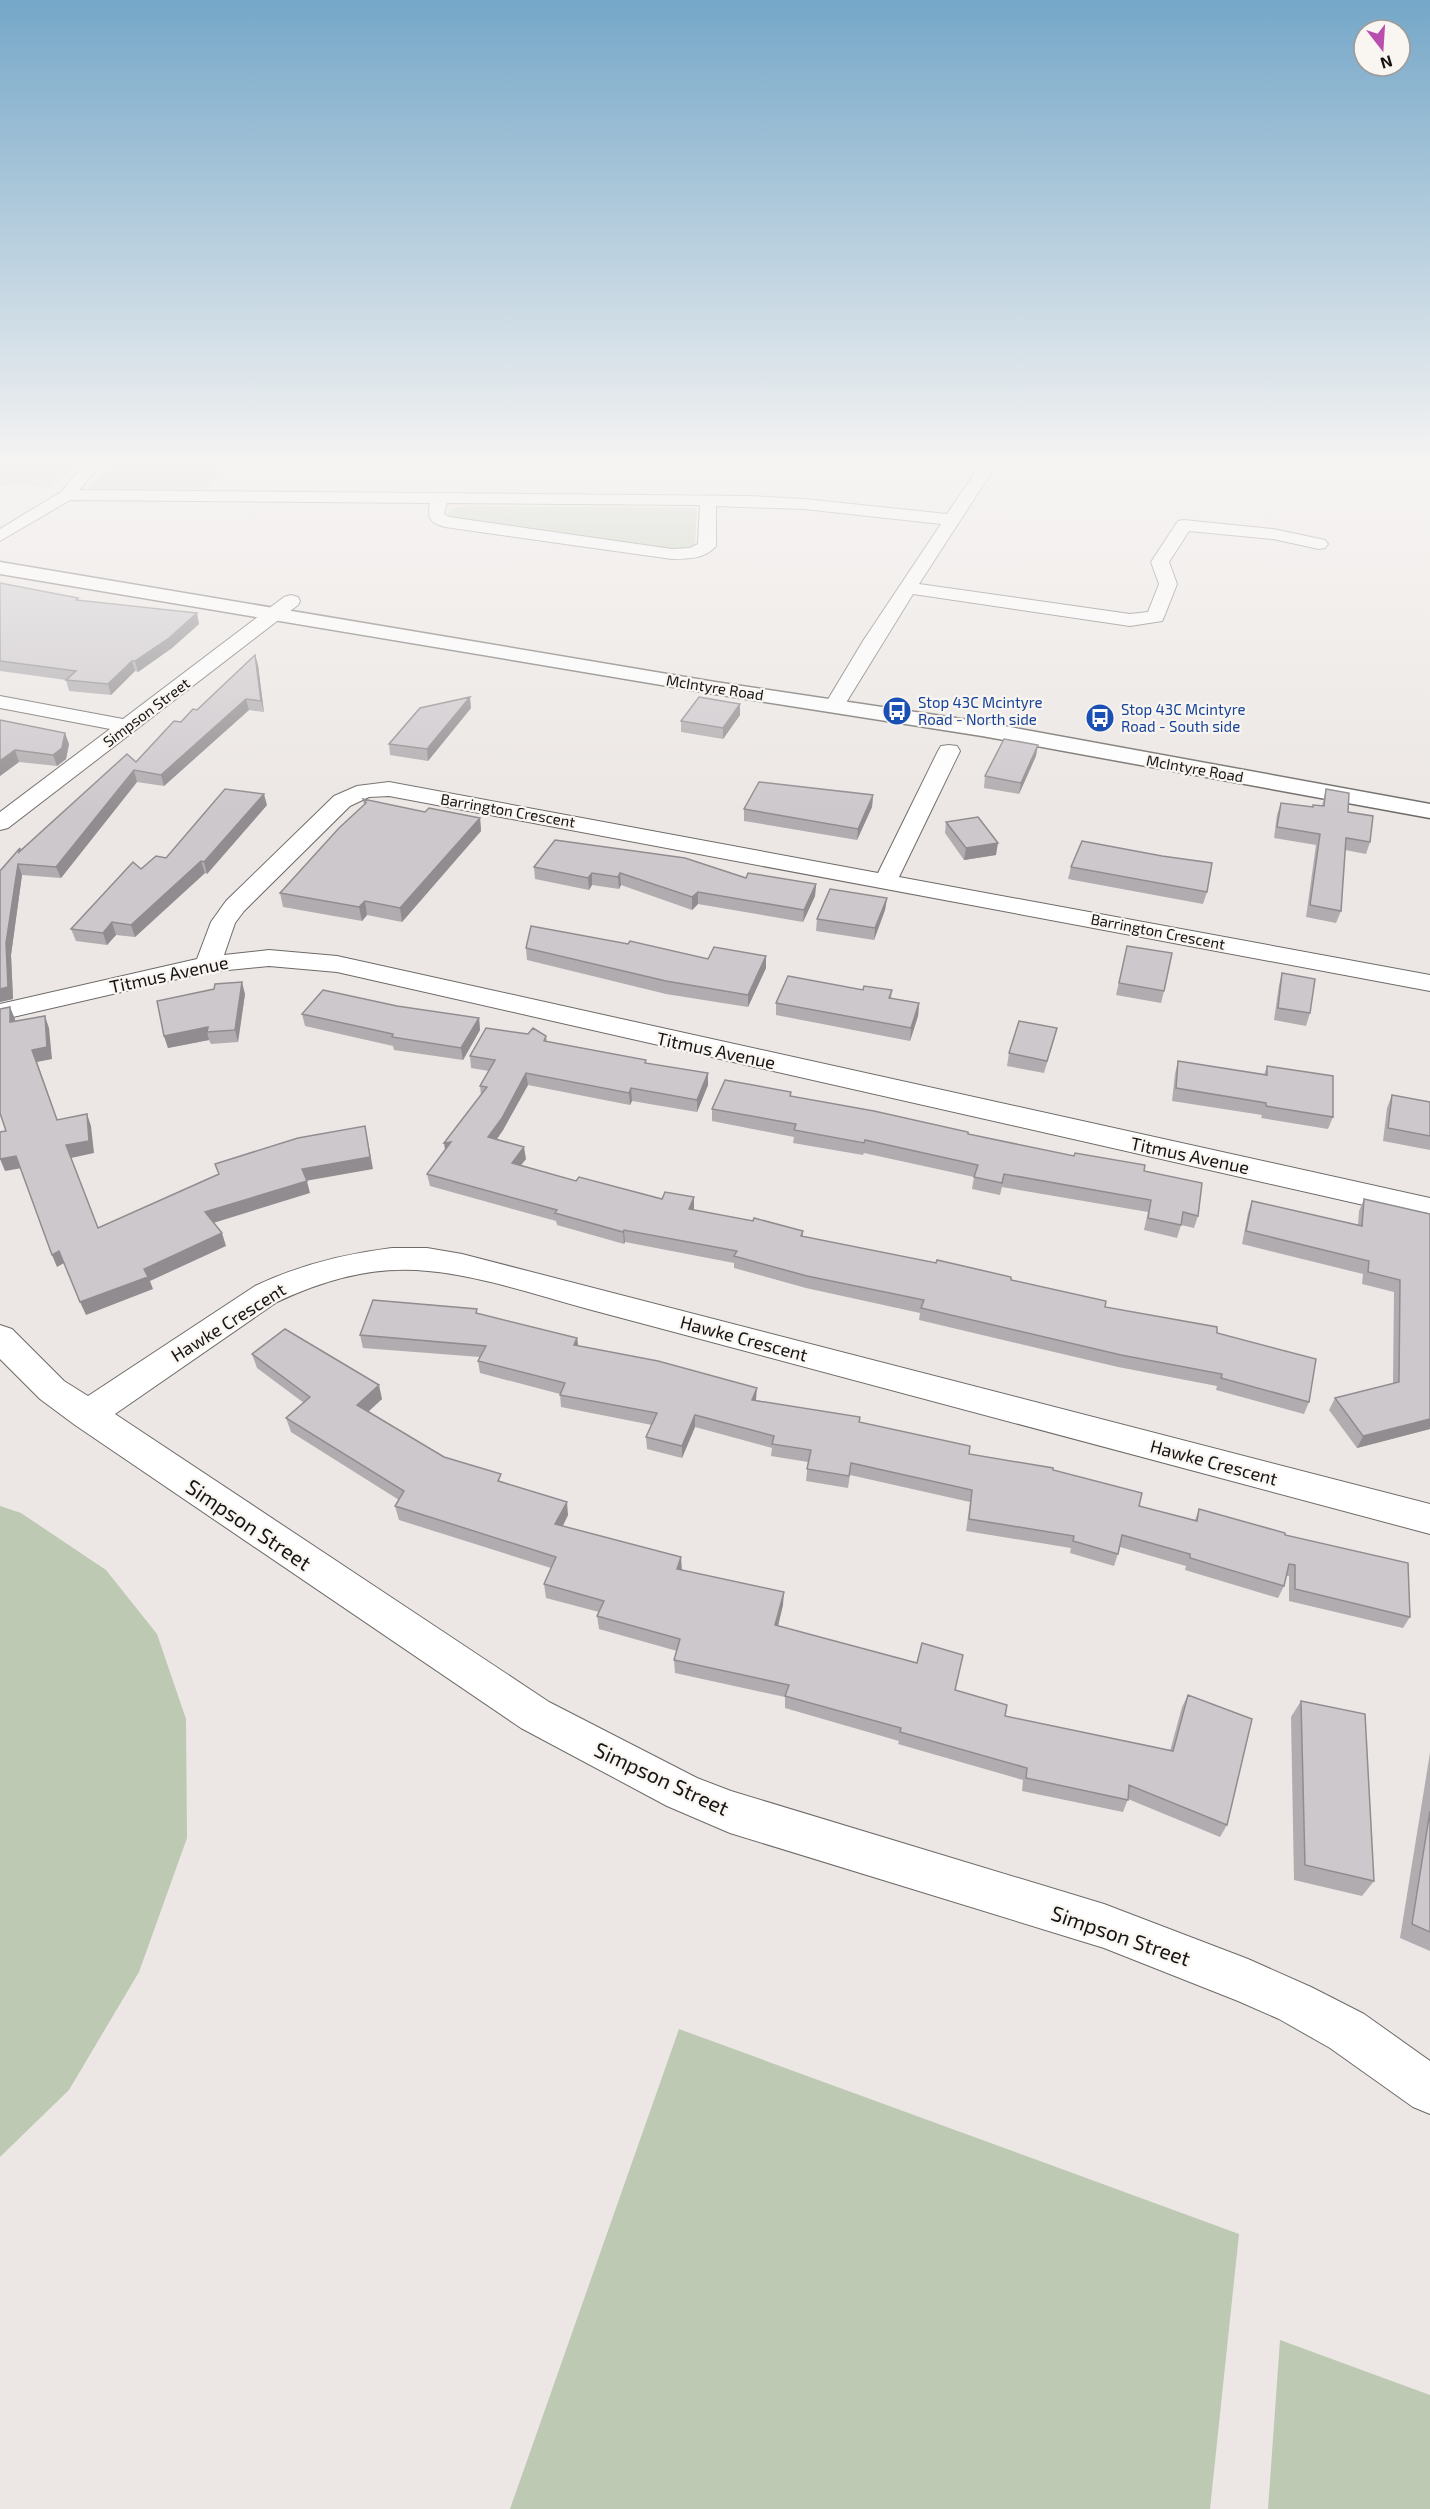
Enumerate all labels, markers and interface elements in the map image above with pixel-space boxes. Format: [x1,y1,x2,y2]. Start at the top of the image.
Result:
north arrow [1352,18,1412,78]
text: N [1378,52,1395,74]
street label: McIntyre Road [665,670,765,704]
street label: Simpson Street [99,673,193,750]
place label: Stop 43C Mcintyre Road - North side [918,693,1043,728]
bus stop icon: Stop 43C Mcintyre Road - North side [881,695,913,727]
place label: Stop 43C Mcintyre Road - South side [1121,700,1246,735]
bus stop icon: Stop 43C Mcintyre Road - South side [1084,702,1116,734]
street label: McIntyre Road [1145,751,1245,785]
street label: Barrington Crescent [439,789,577,831]
street label: Barrington Crescent [1089,909,1227,953]
street label: Titmus Avenue [108,951,230,997]
street label: Titmus Avenue [655,1027,777,1073]
street label: Titmus Avenue [1129,1132,1251,1178]
street label: Hawke Crescent [167,1278,289,1366]
street label: Hawke Crescent [678,1310,810,1366]
street label: Hawke Crescent [1148,1434,1280,1490]
street label: Simpson Street [182,1473,316,1575]
street label: Simpson Street [591,1736,733,1820]
street label: Simpson Street [1048,1900,1194,1970]

